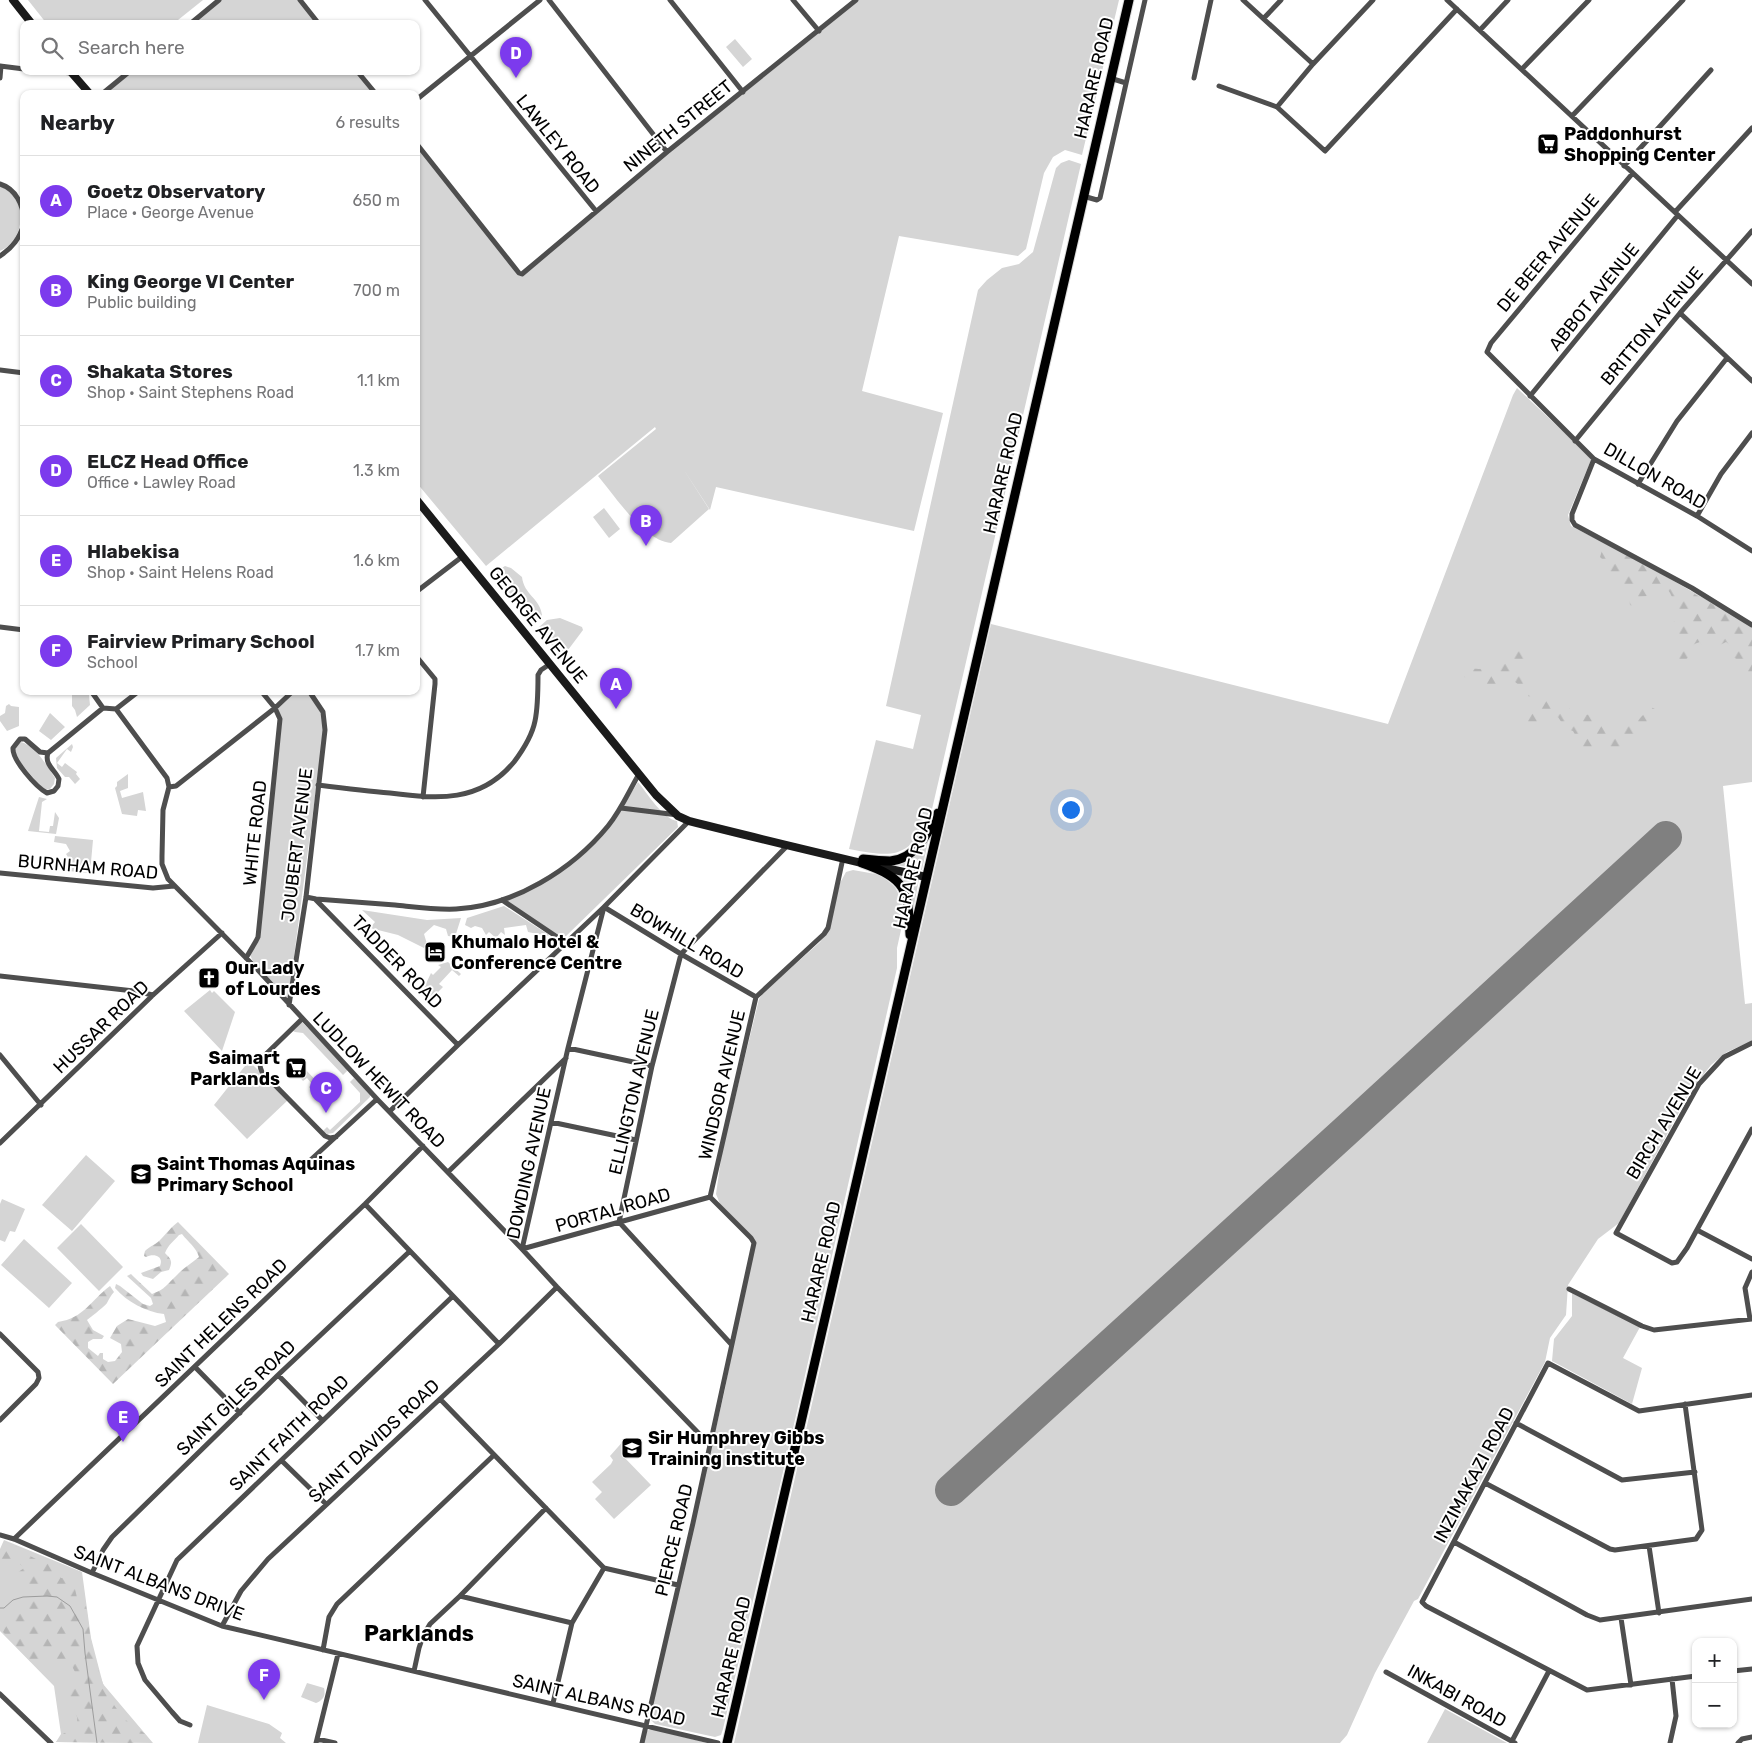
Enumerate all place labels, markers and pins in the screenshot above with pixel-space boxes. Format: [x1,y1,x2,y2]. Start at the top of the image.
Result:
pin: D [500,37,532,78]
place label: Paddonhurst Shopping Center [1564,123,1715,166]
supermarket icon: Paddonhurst Shopping Center [1536,132,1560,156]
pin: B [630,505,662,546]
pin: A [600,668,632,709]
place label: Khumalo Hotel & Conference Centre [451,931,622,974]
hotel icon: Khumalo Hotel & Conference Centre [423,940,447,964]
place label: Our Lady of Lourdes [225,957,321,1000]
church icon: Our Lady of Lourdes [197,966,221,990]
place label: Saimart Parklands [190,1047,280,1090]
supermarket icon: Saimart Parklands [284,1056,308,1080]
pin: C [310,1072,342,1113]
place label: Saint Thomas Aquinas Primary School [157,1153,355,1196]
school or university icon: Saint Thomas Aquinas Primary School [129,1162,153,1186]
pin: E [107,1401,139,1442]
place label: Sir Humphrey Gibbs Training institute [648,1427,825,1470]
school or university icon: Sir Humphrey Gibbs Training institute [620,1436,644,1460]
pin: F [248,1659,280,1700]

